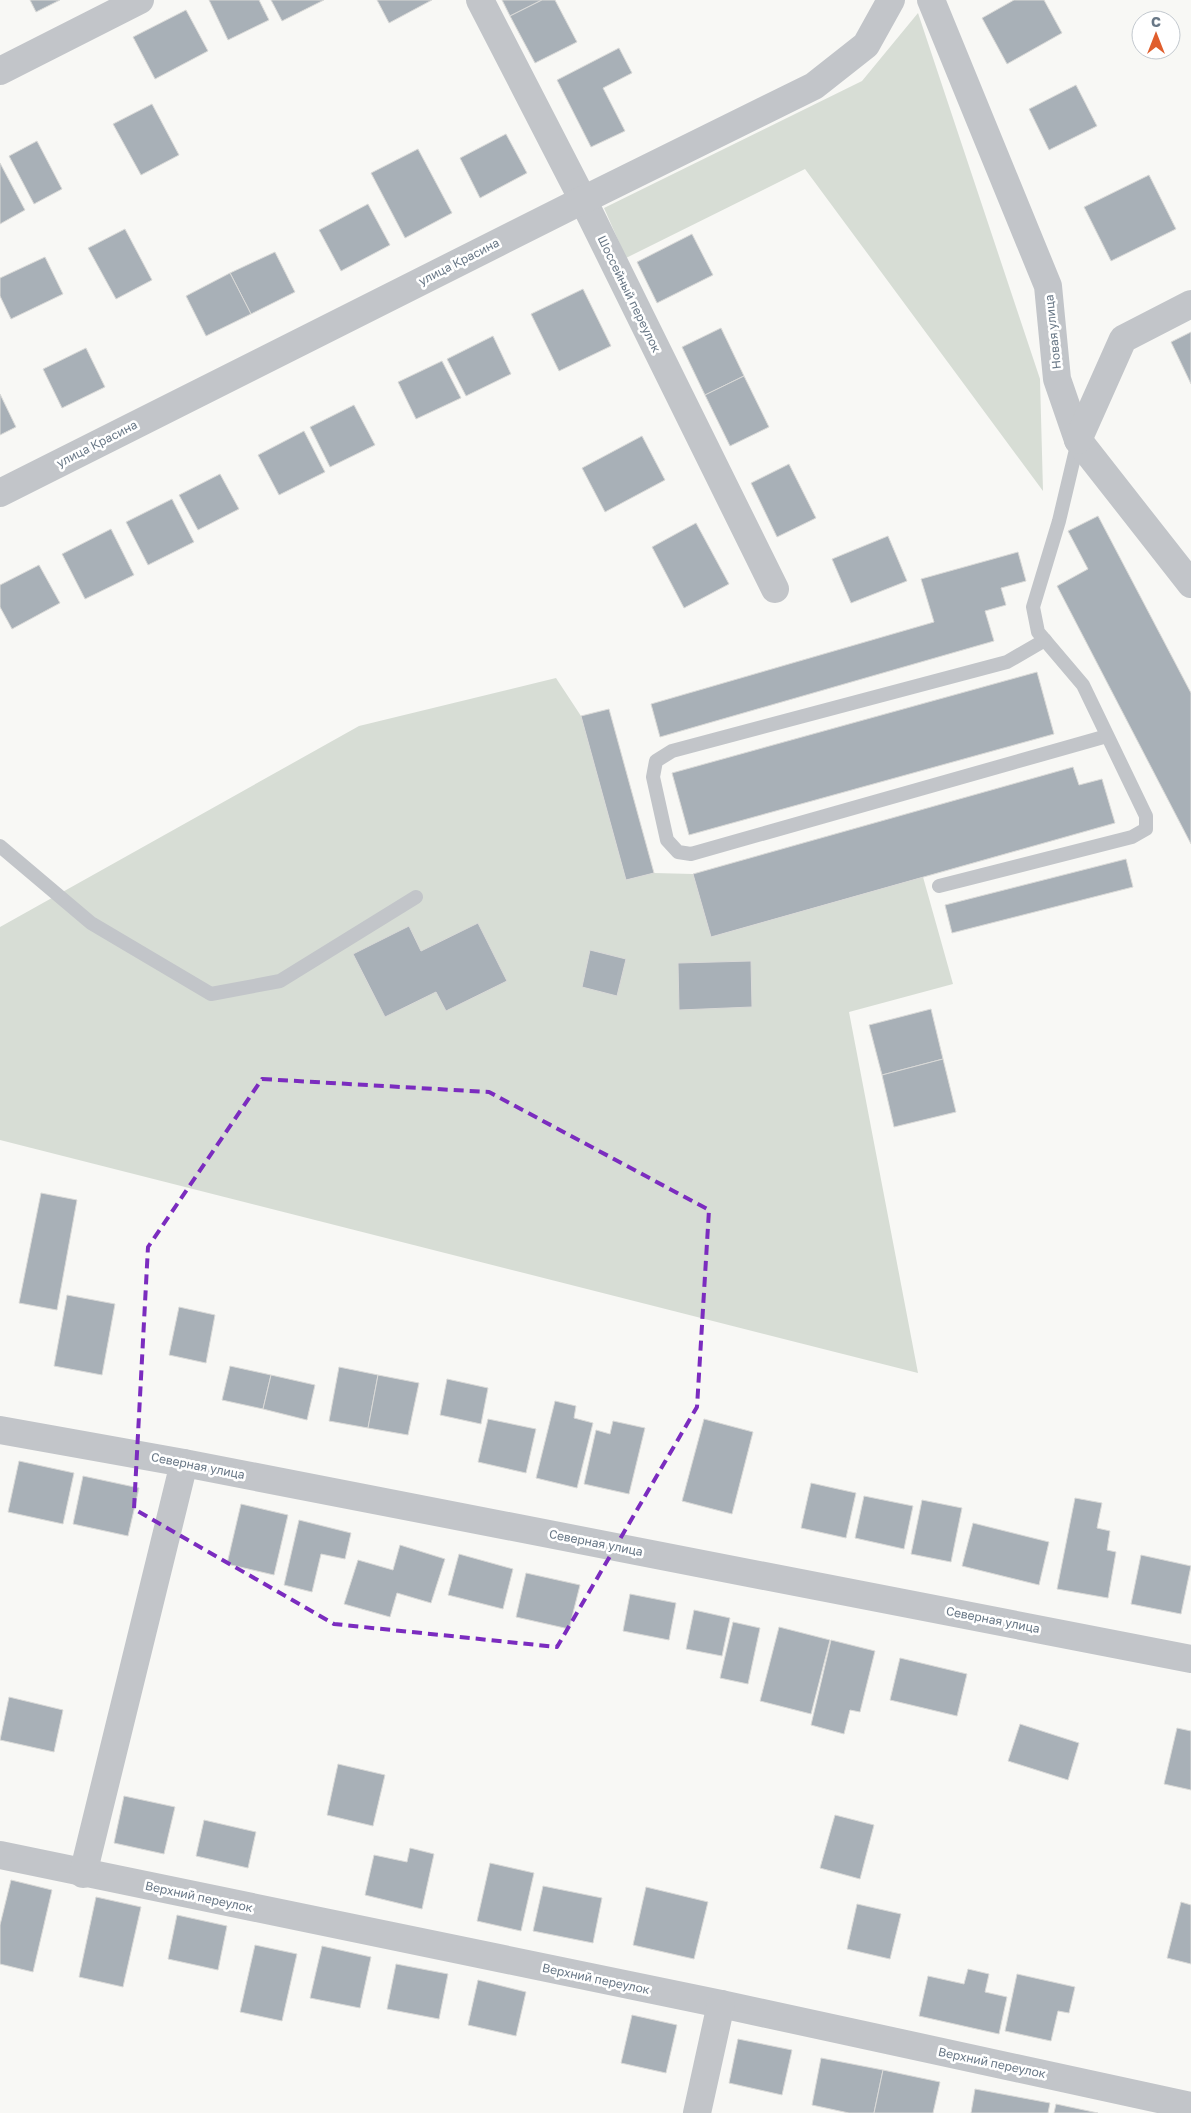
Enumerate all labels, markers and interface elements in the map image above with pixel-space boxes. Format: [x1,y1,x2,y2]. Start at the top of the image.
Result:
north arrow [1131,10,1181,60]
text: С [1151,13,1161,30]
street label: Шоссейный переулок [595,233,664,355]
street label: улица Красина [416,235,502,288]
street label: Новая улица [1041,294,1064,370]
street label: улица Красина [54,417,140,470]
street label: Северная улица [150,1449,246,1482]
street label: Северная улица [548,1526,644,1559]
street label: Северная улица [945,1603,1041,1636]
street label: Верхний переулок [144,1878,254,1915]
street label: Верхний переулок [541,1960,651,1997]
street label: Верхний переулок [937,2044,1047,2081]

